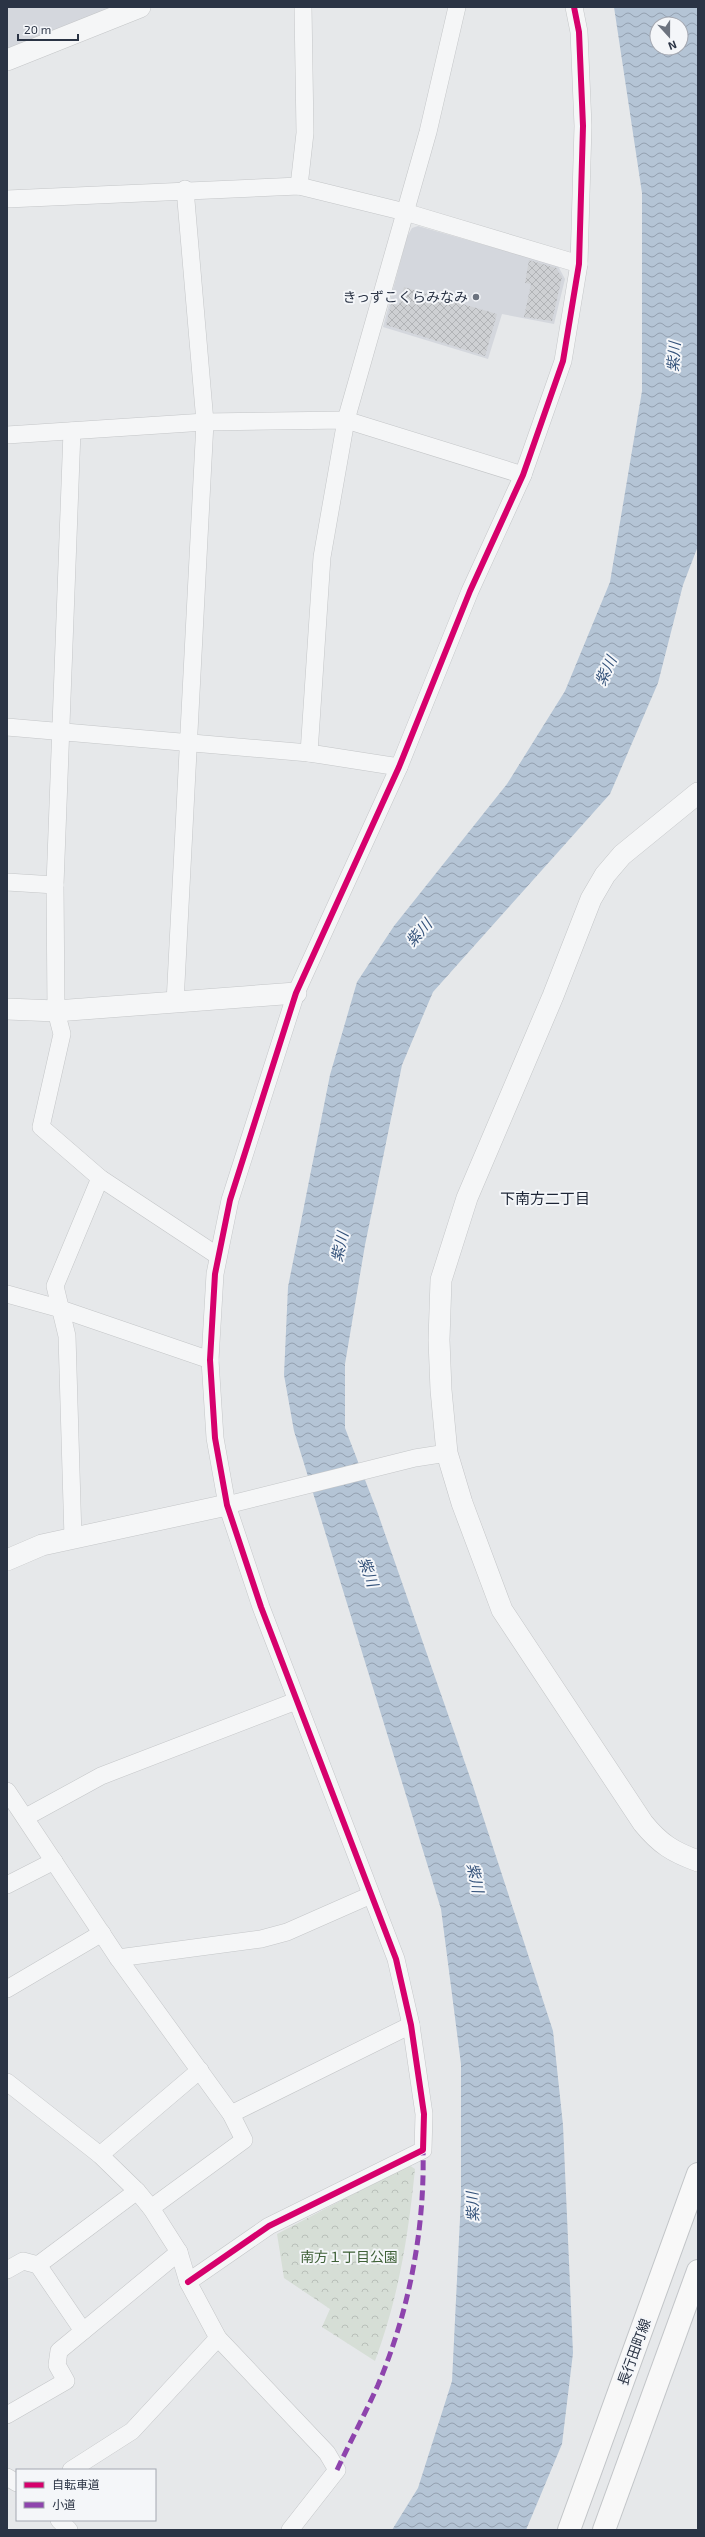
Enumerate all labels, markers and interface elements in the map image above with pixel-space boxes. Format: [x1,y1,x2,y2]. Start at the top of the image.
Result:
scale bar [18,16,78,42]
north arrow [649,16,689,56]
text: 20 m [24,22,51,36]
text: N [667,38,679,53]
place label: きっずこくらみなみ [343,288,468,305]
marker: きっずこくらみなみ [471,292,481,302]
water label: 紫川 [663,339,683,373]
water label: 紫川 [591,651,620,688]
water label: 紫川 [402,914,436,950]
district label: 下南方二丁目 [500,1189,590,1207]
water label: 紫川 [327,1228,352,1263]
water label: 紫川 [355,1554,383,1591]
water label: 紫川 [464,1861,488,1896]
water label: 紫川 [462,2190,482,2222]
park label: 南方１丁目公園 [300,2248,398,2265]
street label: 長行田町線 [614,2316,653,2388]
legend [16,2469,156,2521]
text: 自転車道 [52,2477,100,2491]
text: 小道 [52,2497,76,2511]

